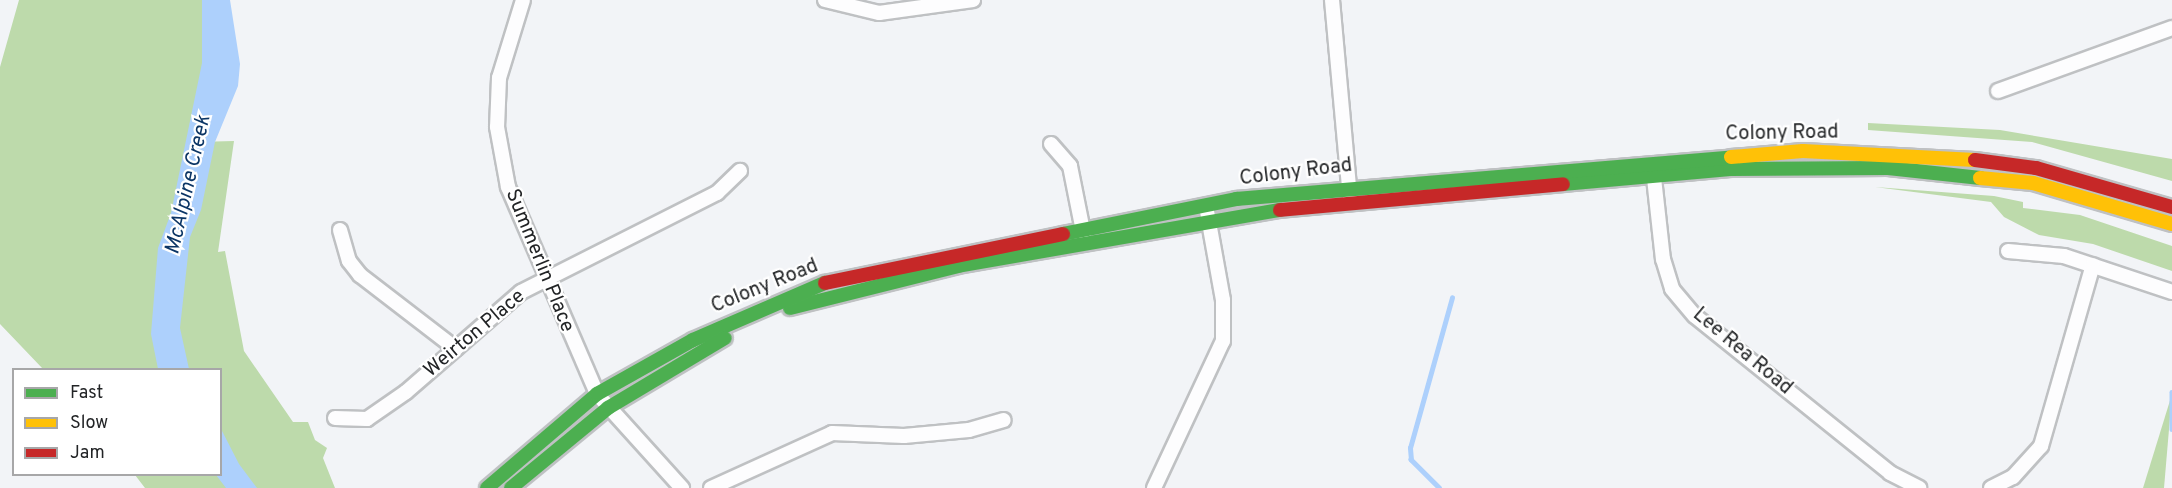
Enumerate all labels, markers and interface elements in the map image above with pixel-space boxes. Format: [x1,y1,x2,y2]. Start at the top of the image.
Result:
water label: McAlpine Creek [161,113,217,257]
street label: Colony Road [1725,121,1839,147]
street label: Colony Road [1238,154,1354,192]
street label: Summerlin Place [499,186,579,336]
street label: Colony Road [708,255,822,319]
street label: Weirton Place [420,285,530,383]
street label: Lee Rea Road [1687,303,1797,401]
legend [12,368,222,476]
text: Fast [70,382,103,405]
text: Slow [70,412,108,435]
text: Jam [70,442,105,465]

